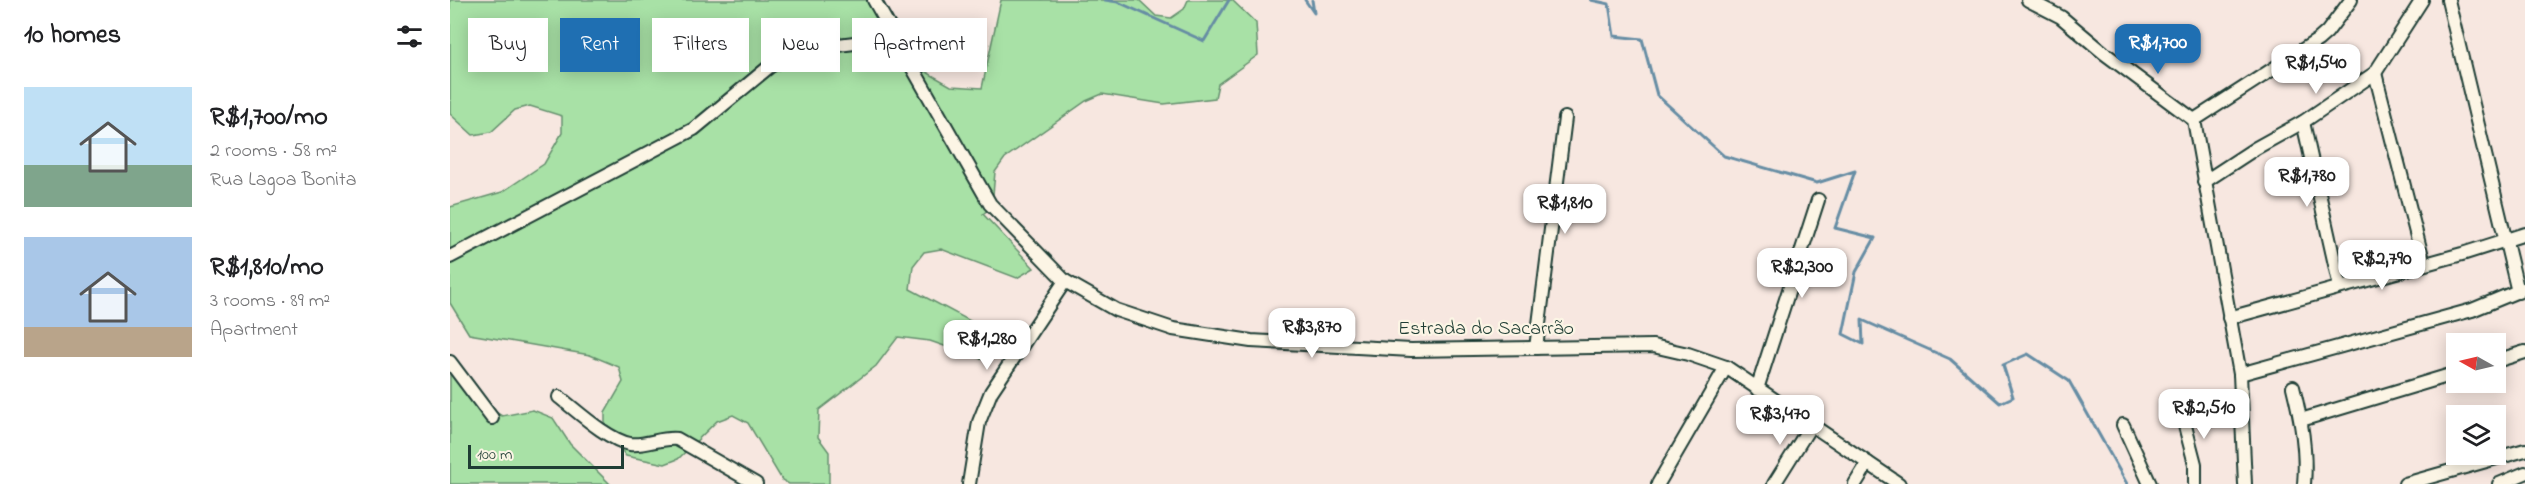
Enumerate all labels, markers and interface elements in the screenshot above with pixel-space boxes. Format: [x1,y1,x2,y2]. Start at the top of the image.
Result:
text: 10 homes [24,17,121,55]
chip: Buy [468,18,548,72]
chip: Rent [560,18,640,72]
chip: Filters [652,18,749,72]
chip: New [761,18,840,72]
chip: Apartment [852,18,987,72]
icon: filters [393,20,426,53]
pin: R$1,700 [2103,24,2213,75]
text: R$1,700 [2129,29,2187,58]
pin: R$1,540 [2261,44,2371,95]
text: R$1,540 [2285,49,2347,78]
text: R$1,700/mo [210,99,328,137]
icon: home [72,111,144,183]
text: 2 rooms · 58 m² [210,137,337,166]
pin: R$1,780 [2252,157,2362,208]
text: R$1,780 [2278,162,2336,191]
text: Rua Lagoa Bonita [210,166,356,195]
pin: R$1,810 [1510,184,1620,235]
text: R$1,810 [1537,189,1593,218]
pin: R$2,790 [2327,240,2437,291]
text: R$2,790 [2352,245,2412,274]
pin: R$2,300 [1747,248,1857,299]
text: R$1,810/mo [210,249,324,287]
text: R$2,300 [1771,253,1833,282]
icon: home [72,261,144,333]
text: 3 rooms · 89 m² [210,287,330,316]
pin: R$3,870 [1257,308,1367,359]
text: R$3,870 [1282,313,1342,342]
street label: Estrada do Sacarrão [1398,315,1574,344]
text: Apartment [210,316,298,345]
pin: R$1,280 [932,320,1042,371]
text: R$1,280 [957,325,1017,354]
north arrow [2446,333,2506,393]
map controls [2446,333,2506,465]
pin: R$2,510 [2149,389,2259,440]
text: R$2,510 [2173,394,2235,423]
pin: R$3,470 [1725,395,1835,446]
text: R$3,470 [1750,400,1810,429]
button: layers [2446,405,2506,465]
scale bar [468,442,624,470]
text: 100 m [477,443,512,467]

